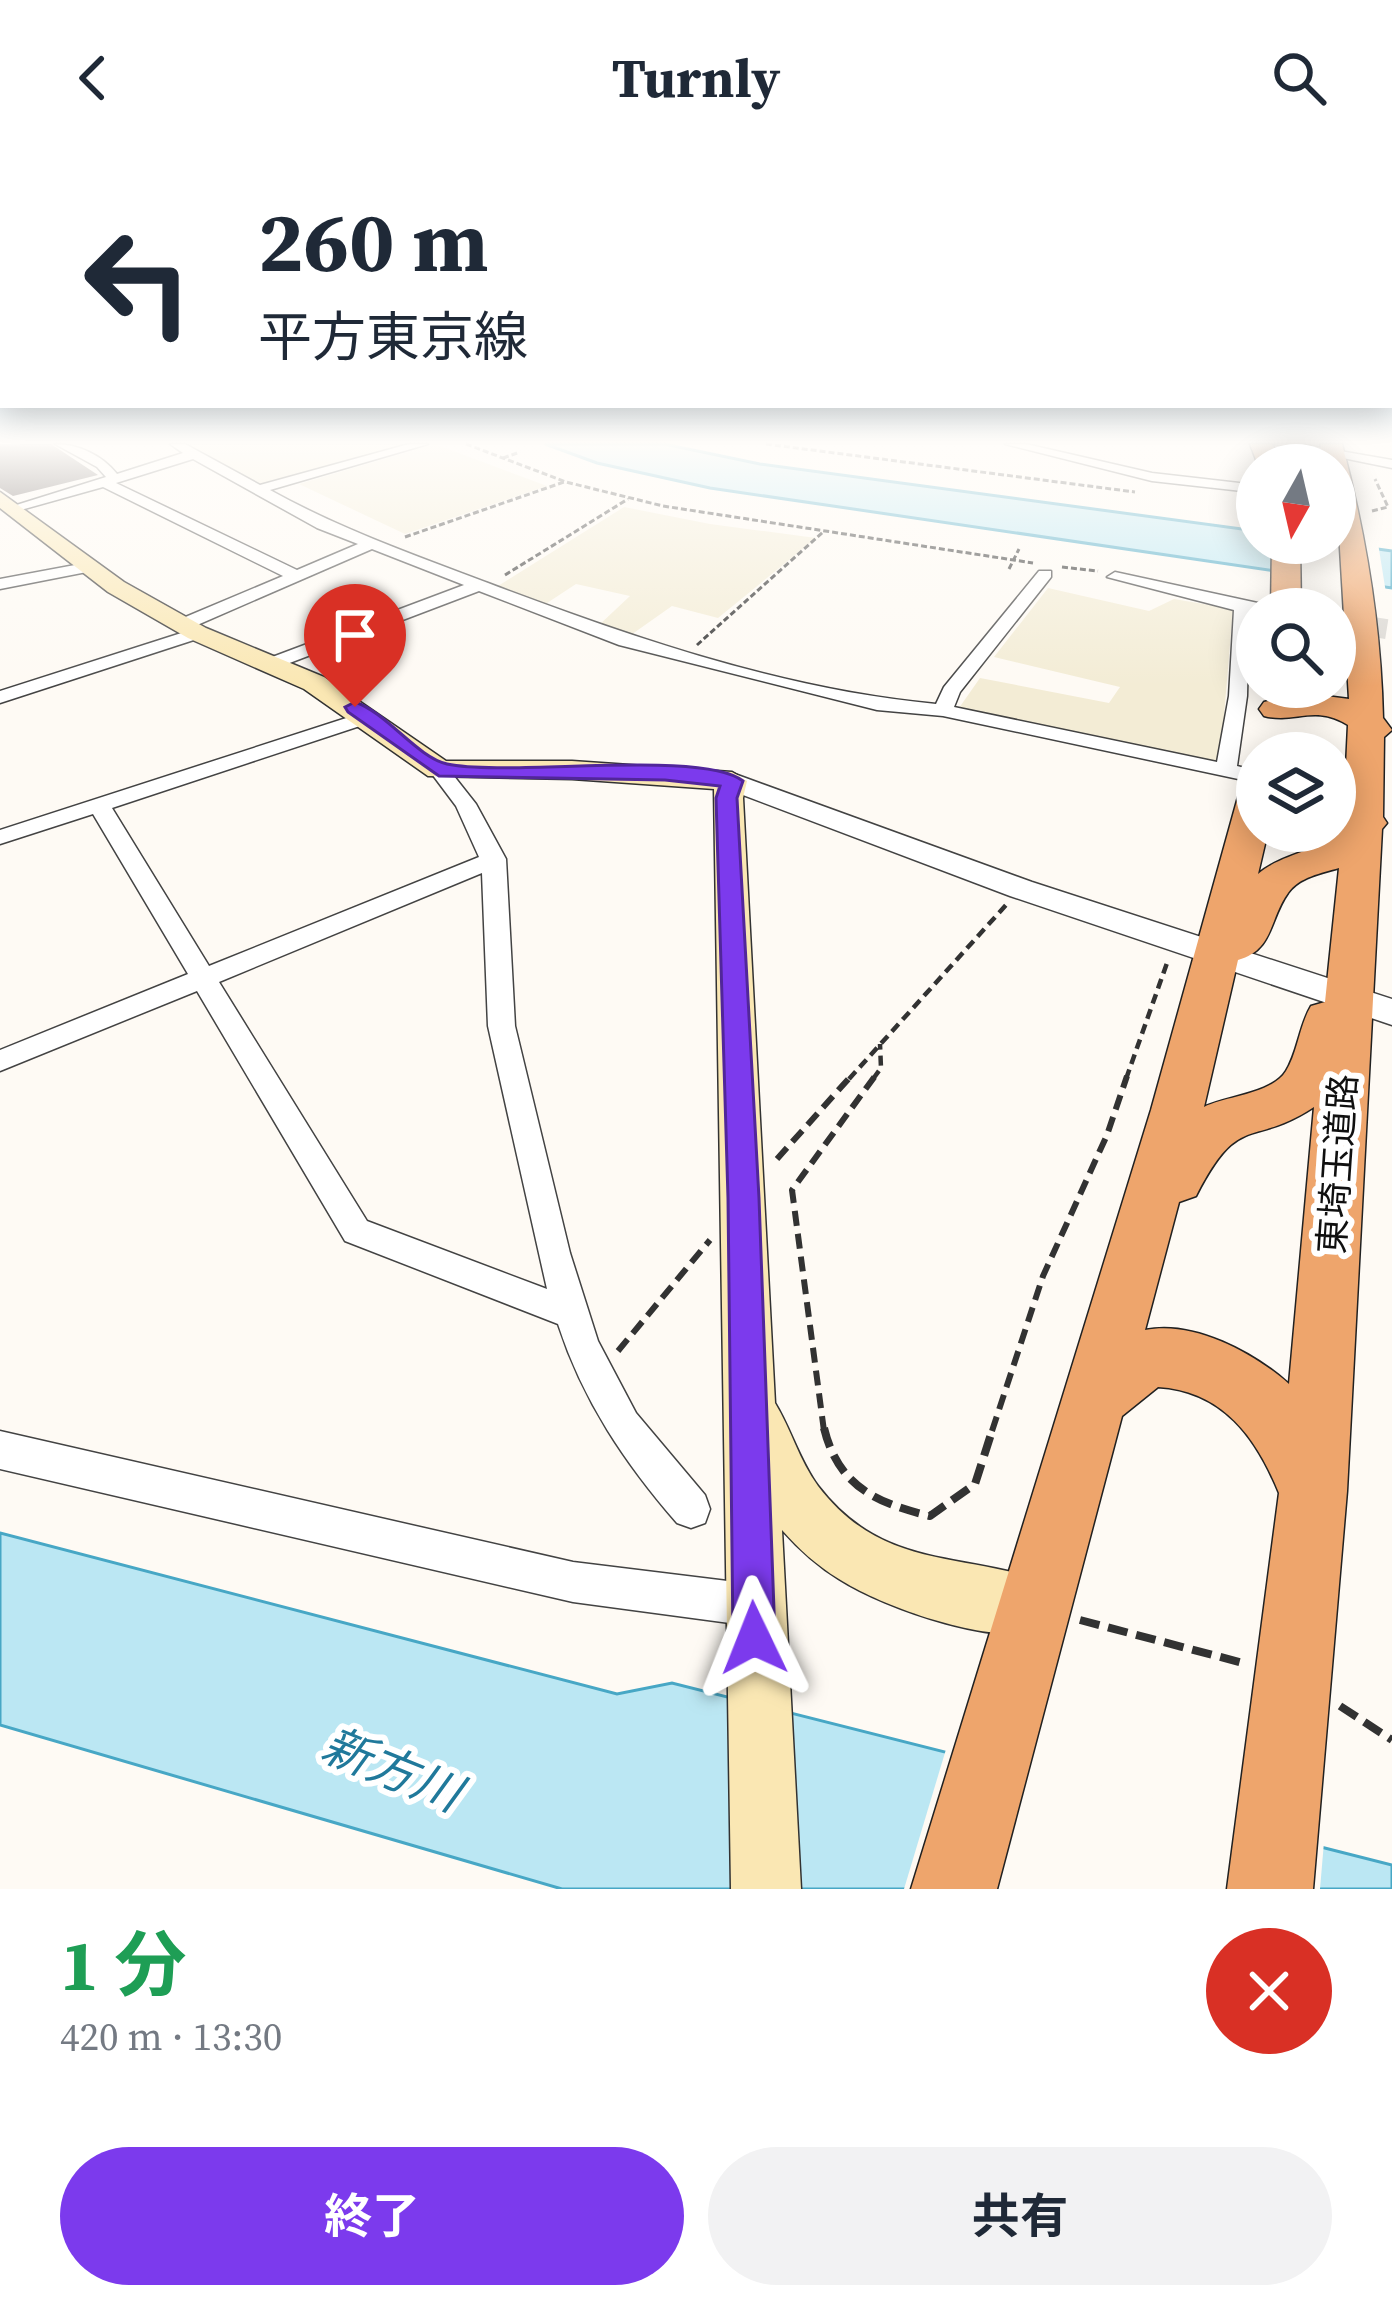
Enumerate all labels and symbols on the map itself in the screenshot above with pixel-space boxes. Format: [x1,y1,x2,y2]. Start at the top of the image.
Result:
north arrow [1236,444,1356,564]
pin [304,584,406,707]
street label: 東埼玉道路 [1307,1073,1368,1256]
position arrow [691,1575,817,1701]
water label: 新方川 [313,1711,476,1828]

